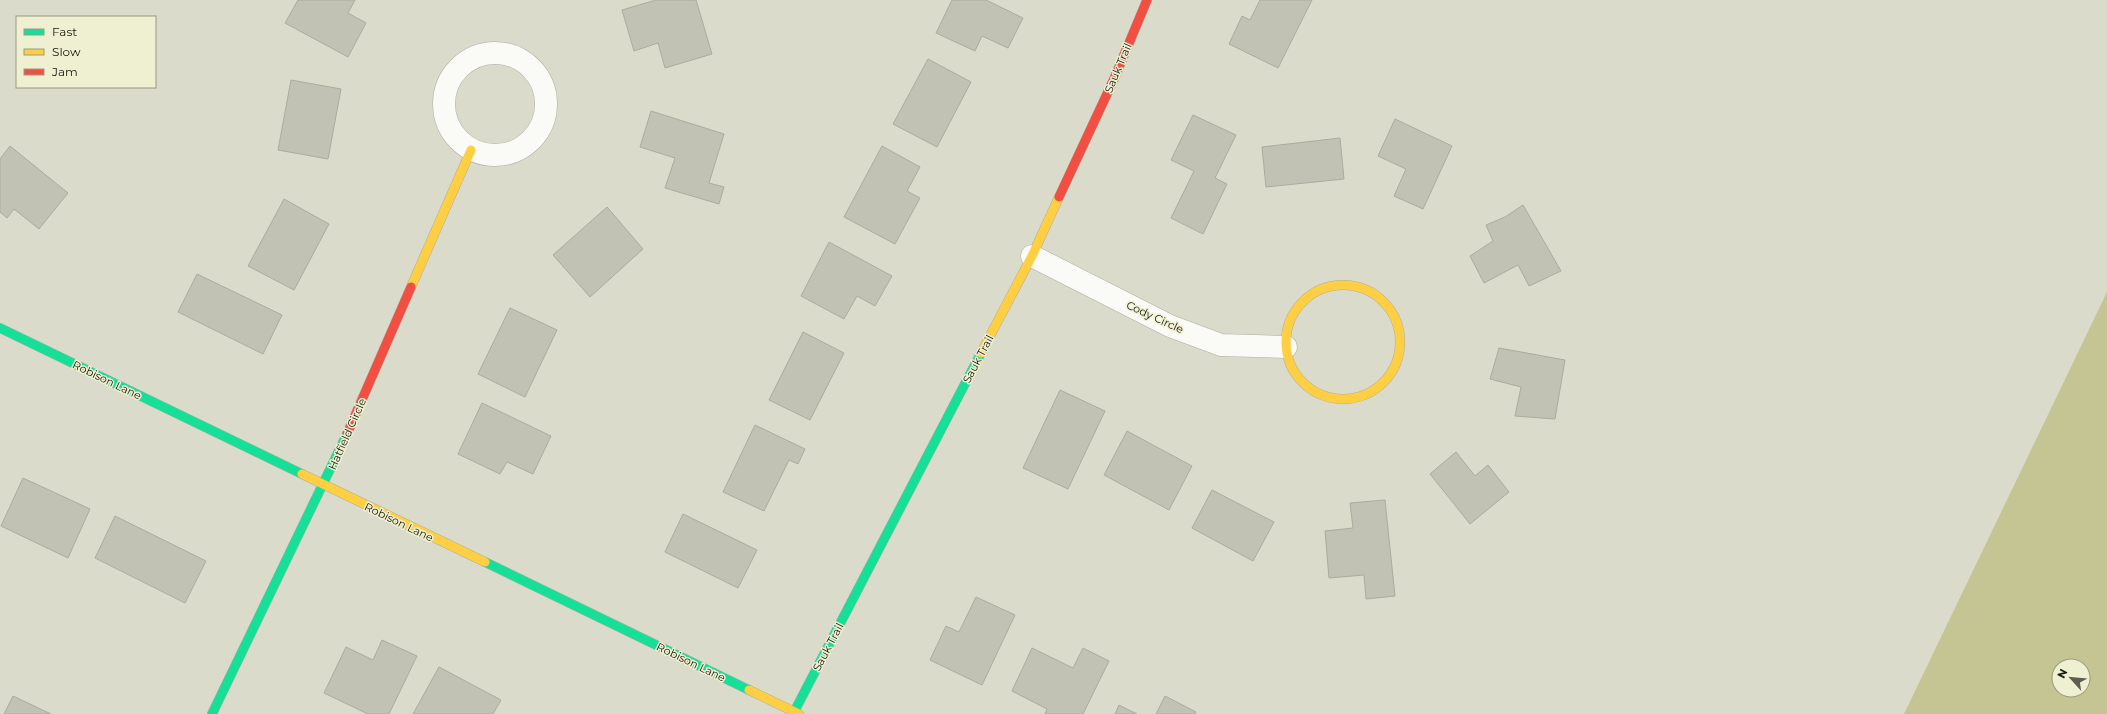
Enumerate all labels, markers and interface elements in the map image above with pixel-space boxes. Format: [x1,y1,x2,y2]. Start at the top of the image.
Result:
legend [16,16,156,88]
text: Fast [52,24,77,39]
street label: Sauk Trail [1101,41,1135,95]
text: Slow [52,44,81,59]
text: Jam [51,64,78,79]
street label: Cody Circle [1124,298,1186,336]
street label: Sauk Trail [959,332,997,386]
street label: Robison Lane [70,357,144,403]
street label: Hatfield Circle [325,396,369,472]
street label: Robison Lane [362,499,436,545]
street label: Sauk Trail [809,620,847,674]
street label: Robison Lane [654,639,728,685]
north arrow [2051,658,2091,698]
text: N [2054,666,2070,681]

